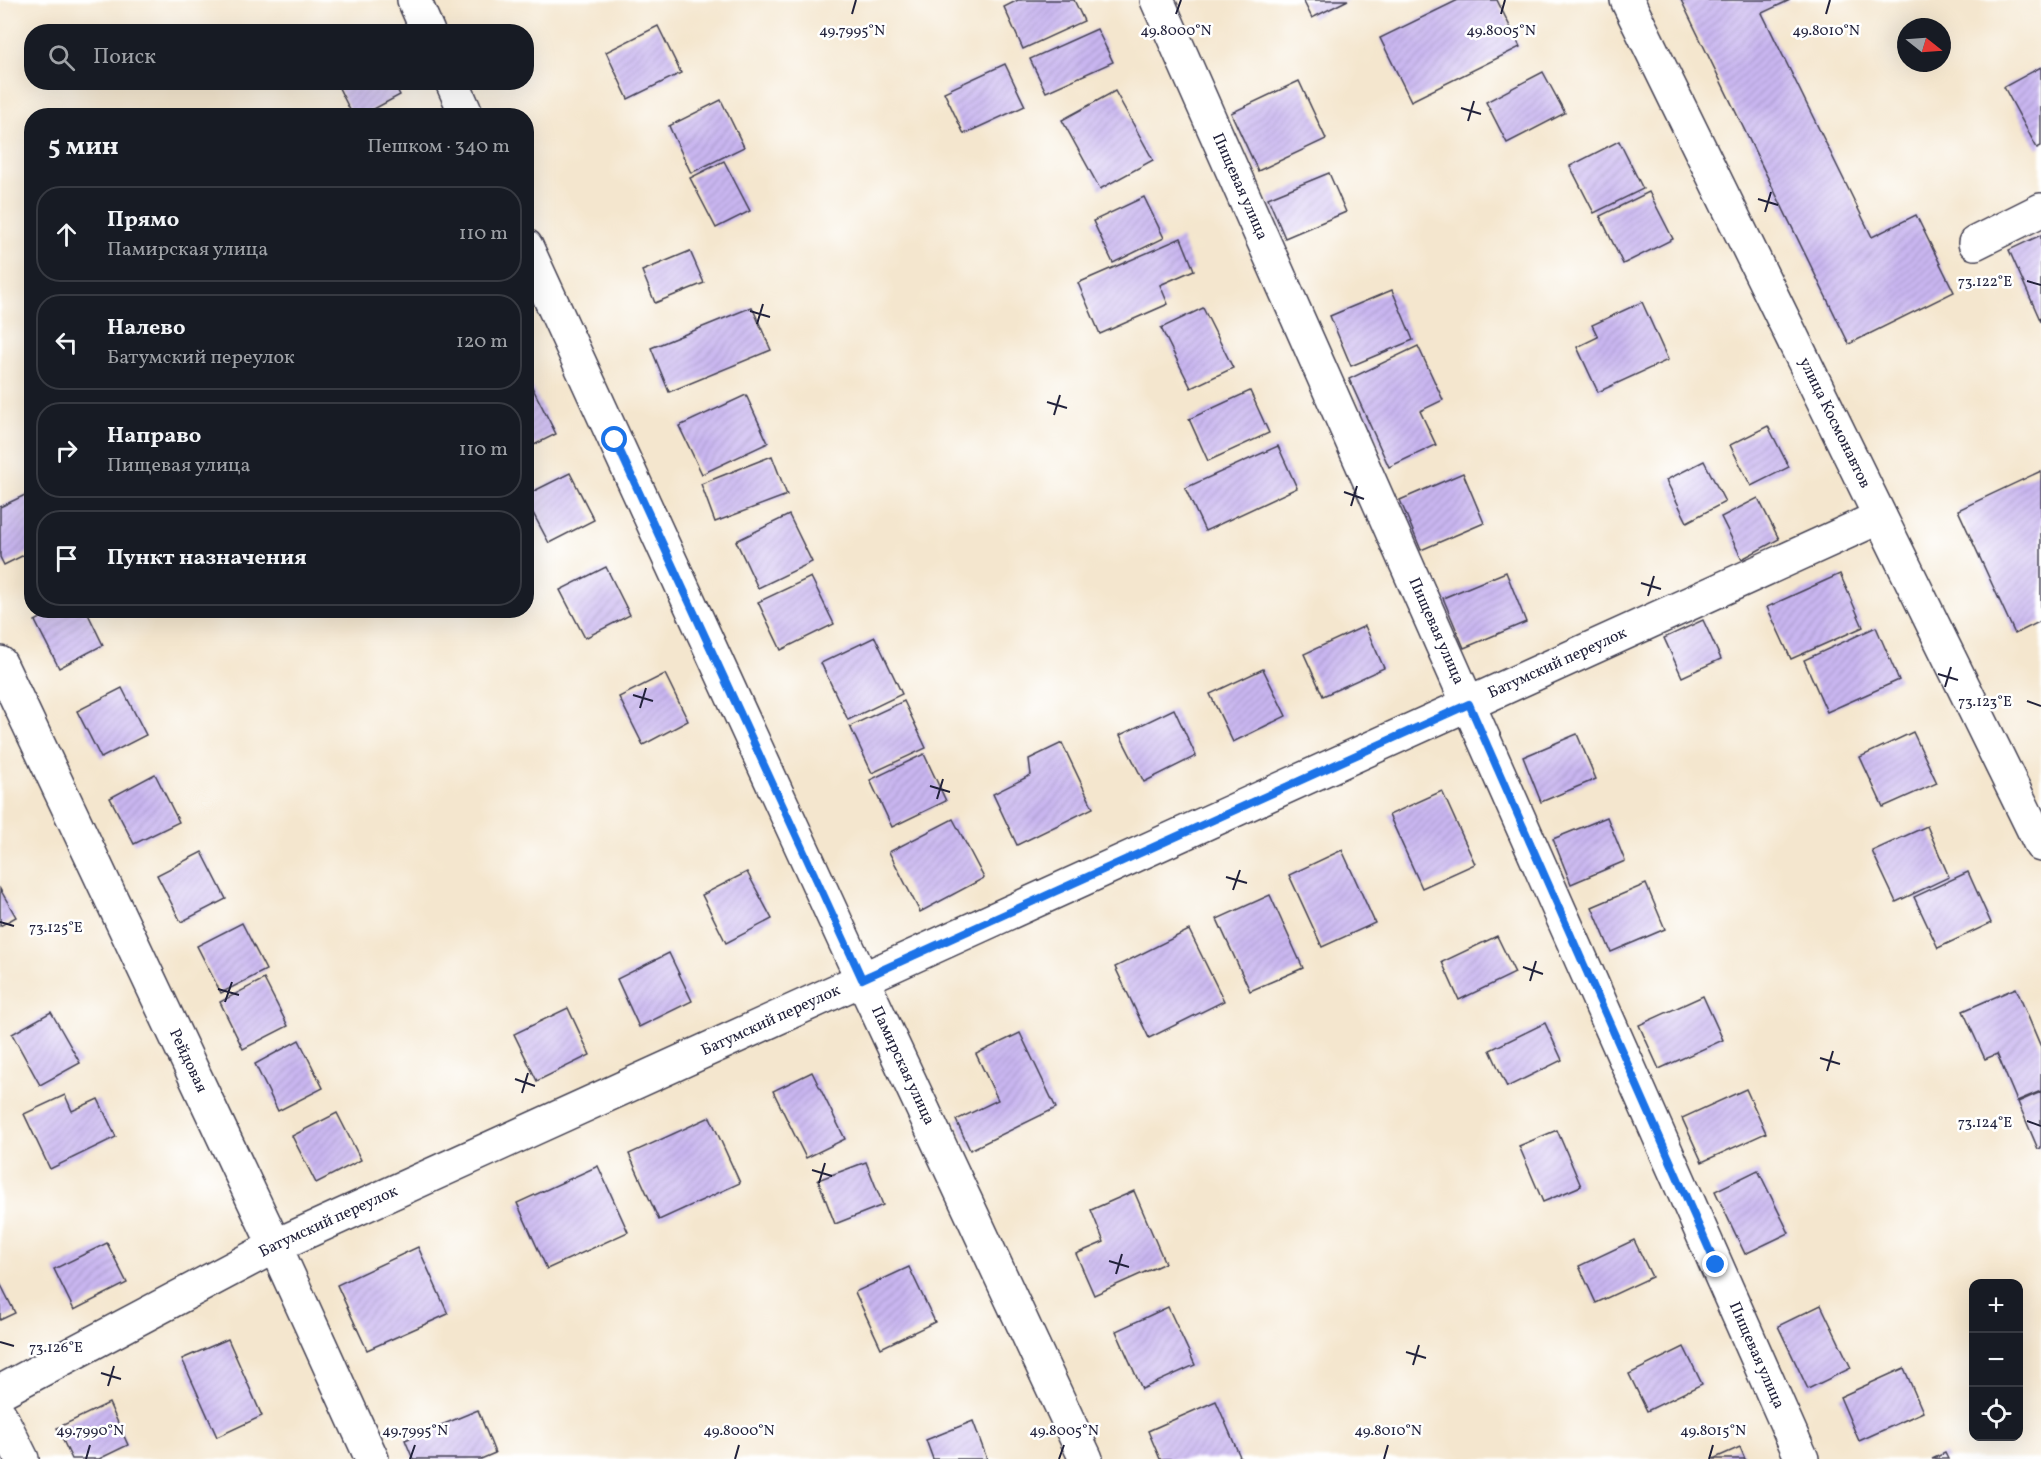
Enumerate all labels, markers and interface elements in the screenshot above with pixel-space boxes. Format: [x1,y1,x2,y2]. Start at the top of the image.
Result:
north arrow [1897,18,1951,72]
text: 49.7995°N [819,21,885,42]
text: 49.8000°N [1140,21,1212,42]
text: 49.8005°N [1466,21,1536,42]
text: 49.8010°N [1792,21,1860,42]
search box [24,24,534,90]
icon: search [45,41,78,74]
text: Поиск [93,42,156,73]
text: 5 мин [48,129,119,165]
street label: Пищевая улица [1206,130,1273,244]
text: Пешком · 340 m [367,133,510,161]
text: Прямо [107,205,179,236]
icon: ahead [50,218,83,251]
text: 110 m [459,220,508,248]
text: Памирская улица [107,236,268,264]
text: 73.122°E [1958,272,2012,293]
text: Налево [107,313,186,344]
icon: left [50,326,83,359]
text: 120 m [456,328,508,356]
text: Батумский переулок [107,344,295,372]
street label: улица Космонавтов [1793,354,1876,492]
text: Направо [107,421,201,452]
route start [601,426,627,452]
icon: right [50,434,83,467]
text: 110 m [459,436,508,464]
text: Пищевая улица [107,452,250,480]
icon: arrive [50,542,83,575]
text: Пункт назначения [107,543,307,574]
street label: Пищевая улица [1403,574,1469,688]
street label: Батумский переулок [1485,622,1631,705]
text: 73.123°E [1958,692,2012,713]
text: 73.125°E [29,918,83,939]
street label: Батумский переулок [698,979,844,1062]
street label: Памирская улица [865,1003,940,1129]
street label: Рейдовая [163,1025,212,1097]
text: 73.124°E [1958,1113,2012,1134]
street label: Батумский переулок [255,1180,402,1263]
route end [1702,1251,1728,1277]
map controls [1969,1279,2023,1441]
button: + [1969,1279,2023,1333]
street label: Пищевая улица [1723,1298,1790,1412]
button: − [1969,1333,2023,1387]
text: 73.126°E [29,1338,83,1359]
button: locate [1969,1387,2023,1441]
text: 49.7990°N [56,1421,124,1442]
text: 49.7995°N [382,1421,448,1442]
text: 49.8000°N [703,1421,775,1442]
text: 49.8005°N [1029,1421,1099,1442]
text: 49.8010°N [1354,1421,1422,1442]
text: 49.8015°N [1680,1421,1746,1442]

